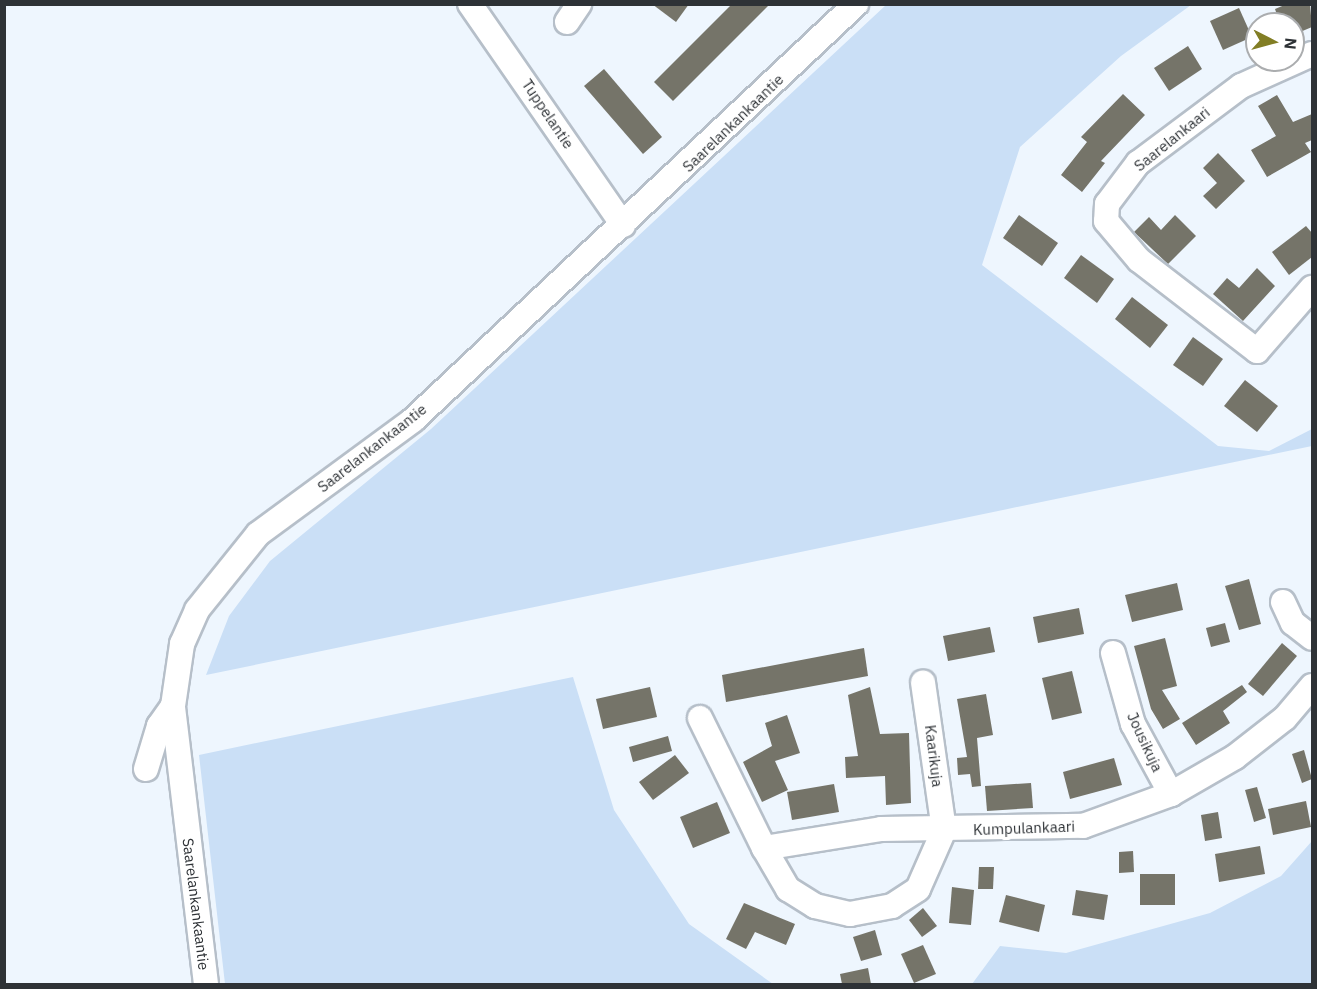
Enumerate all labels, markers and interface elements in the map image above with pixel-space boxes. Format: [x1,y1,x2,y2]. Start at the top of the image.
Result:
north arrow [1245,12,1305,72]
text: N [1280,37,1301,50]
street label: Saarelankankaantie [679,70,787,176]
street label: Tuppelantie [518,76,578,152]
street label: Saarelankaari [1131,103,1213,175]
street label: Saarelankankaantie [314,400,430,496]
street label: Jousikuja [1123,709,1167,775]
street label: Kaarikuja [921,724,947,788]
street label: Kumpulankaari [973,817,1075,839]
street label: Saarelankankaantie [179,837,213,971]

